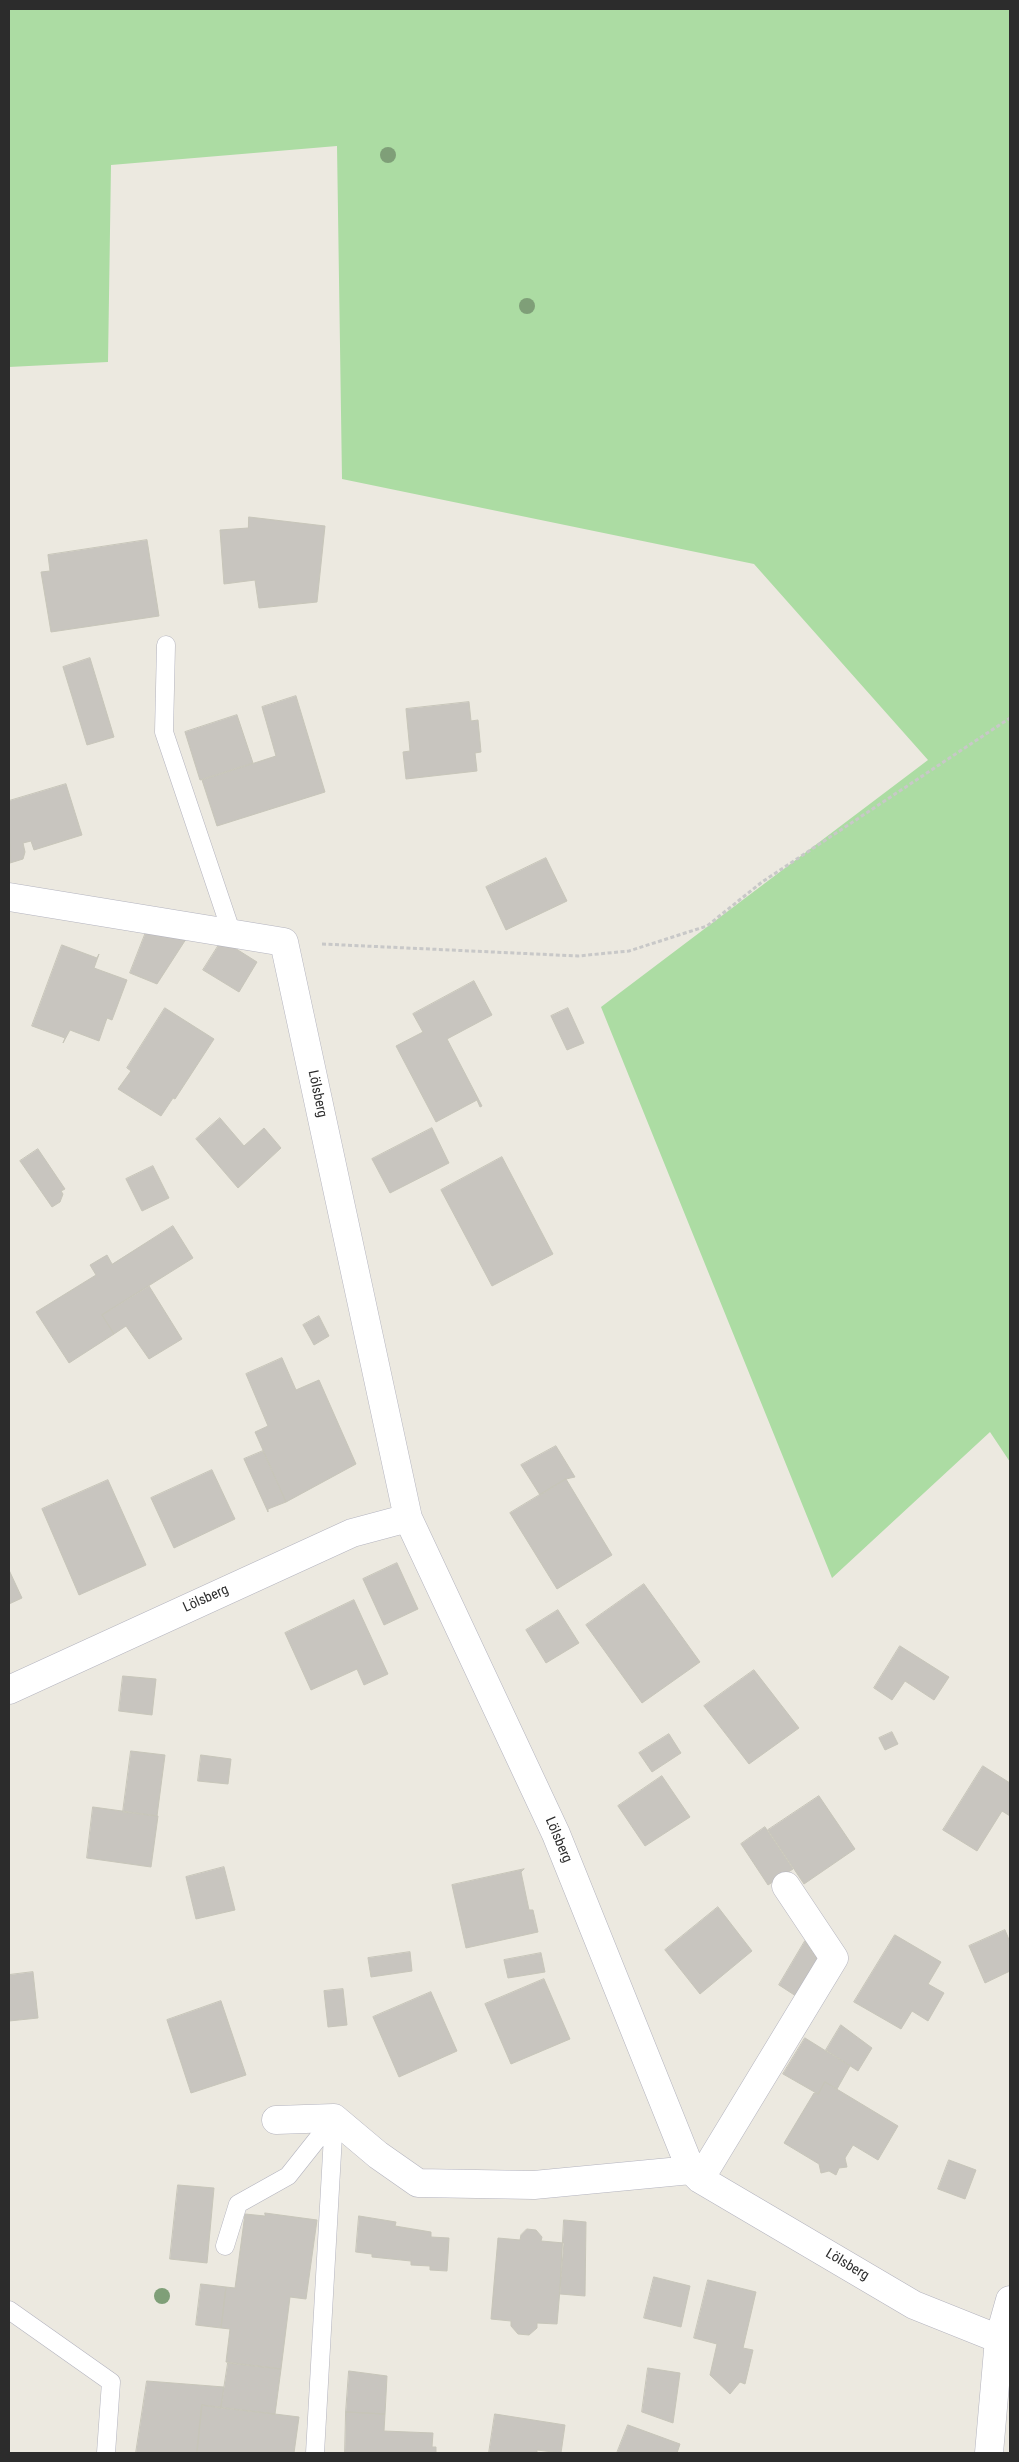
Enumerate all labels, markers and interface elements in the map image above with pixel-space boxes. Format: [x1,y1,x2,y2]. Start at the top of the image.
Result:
street label: Lölsberg [304,1069,330,1119]
street label: Lölsberg [181,1582,231,1616]
street label: Lölsberg [541,1815,575,1865]
street label: Lölsberg [822,2245,872,2285]

